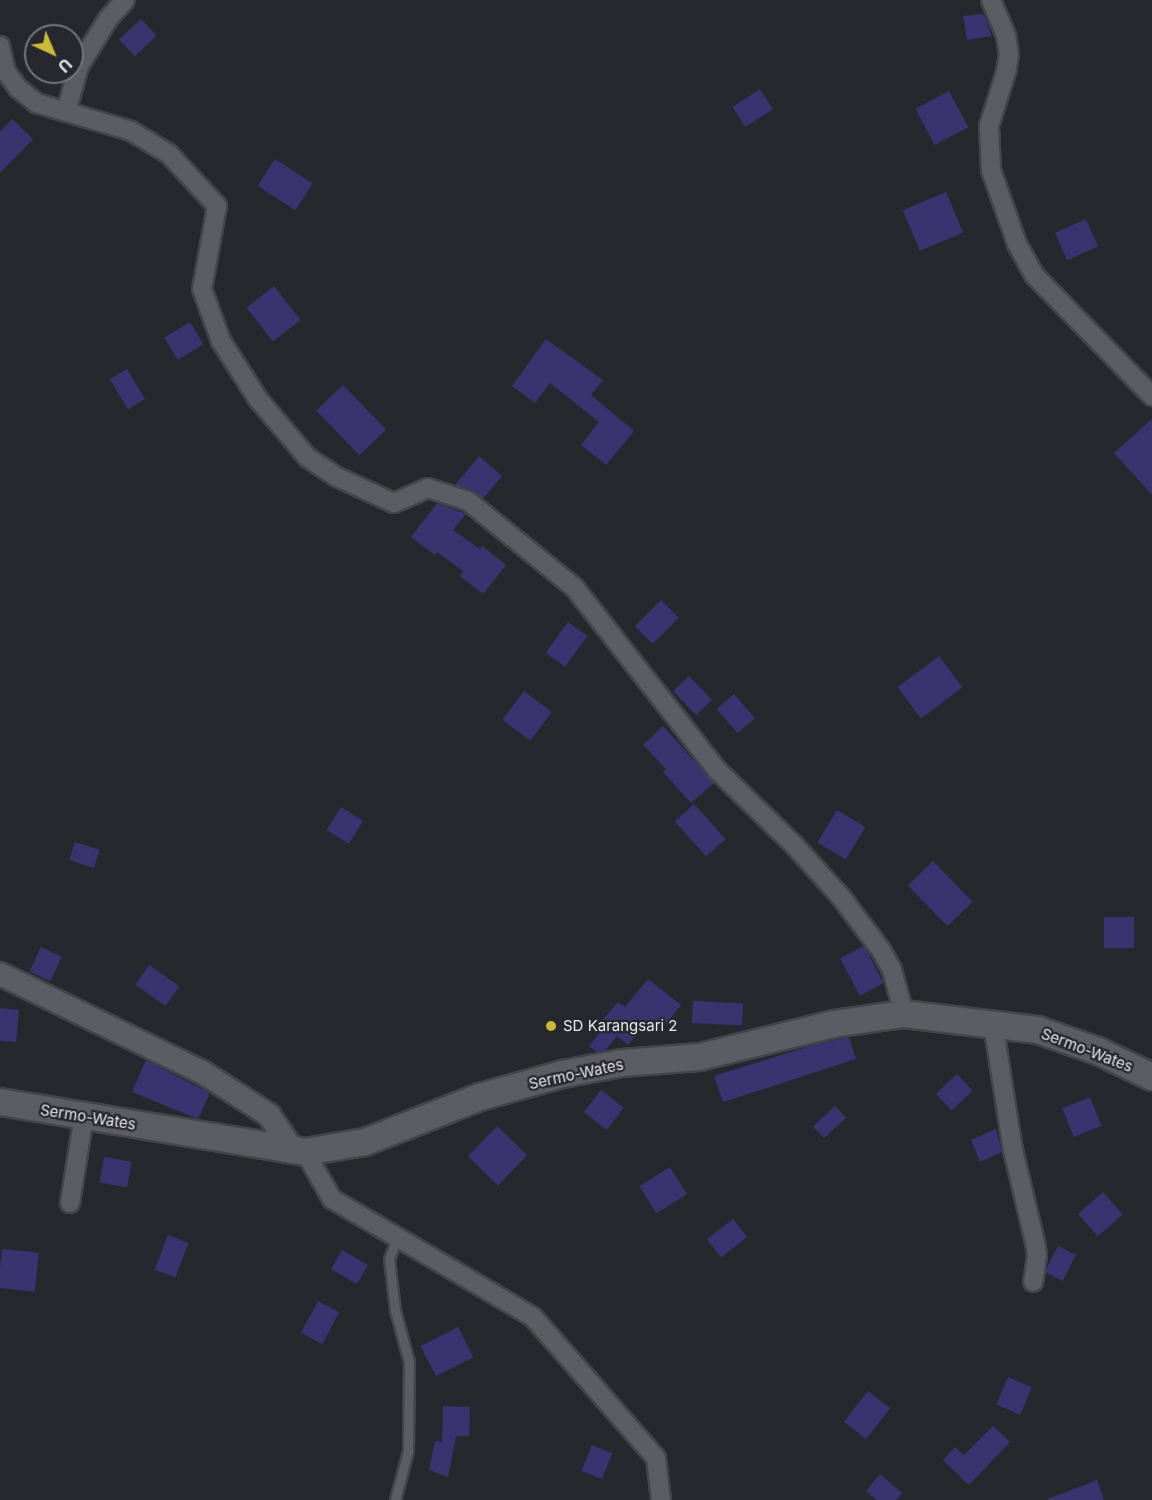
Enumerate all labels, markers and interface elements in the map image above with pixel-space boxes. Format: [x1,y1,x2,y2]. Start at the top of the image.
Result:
north arrow [24,24,84,84]
text: U [54,54,76,77]
place label: SD Karangsari 2 [563,1017,678,1035]
marker: SD Karangsari 2 [544,1019,558,1033]
street label: Sermo-Wates [1039,1024,1135,1076]
street label: Sermo-Wates [527,1055,625,1093]
street label: Sermo-Wates [39,1101,137,1133]

